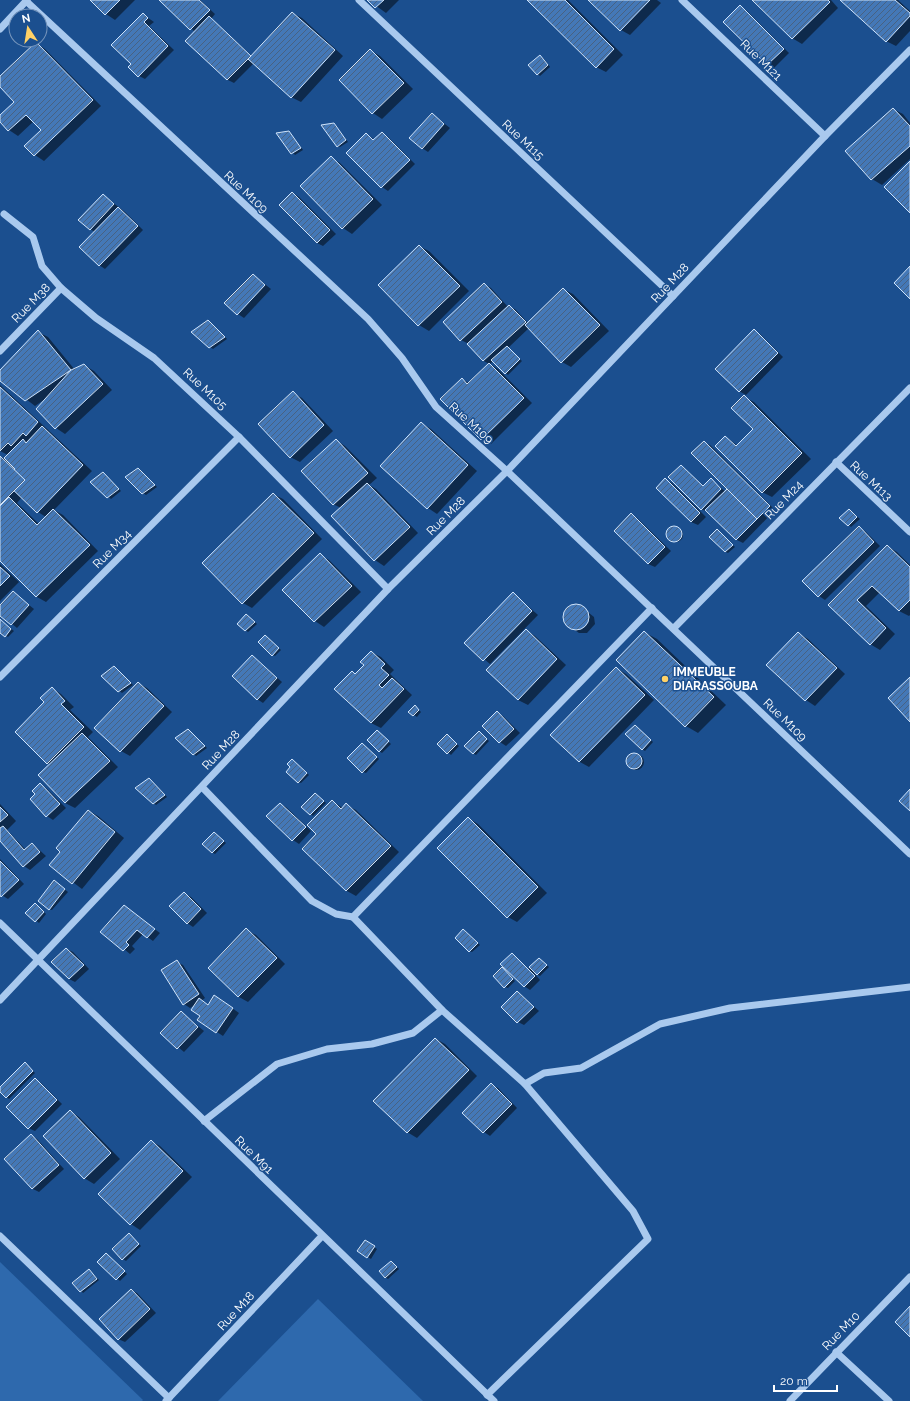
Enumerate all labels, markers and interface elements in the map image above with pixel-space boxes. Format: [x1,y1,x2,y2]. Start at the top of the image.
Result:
north arrow [8,8,48,48]
text: N [21,11,31,26]
street label: Rue M121 [737,37,785,83]
street label: Rue M115 [499,117,547,163]
street label: Rue M109 [221,168,271,216]
street label: Rue M28 [648,260,692,306]
street label: Rue M38 [9,281,53,325]
street label: Rue M105 [180,365,230,413]
street label: Rue M109 [446,399,496,447]
street label: Rue M113 [847,458,895,504]
street label: Rue M24 [762,477,806,522]
street label: Rue M28 [424,494,468,538]
street label: Rue M34 [90,527,134,571]
place label: IMMEUBLE DIARASSOUBA [673,665,759,693]
marker: IMMEUBLE DIARASSOUBA [660,674,670,684]
street label: Rue M109 [760,696,810,744]
street label: Rue M28 [199,727,243,773]
street label: Rue M91 [232,1133,276,1177]
street label: Rue M18 [215,1289,257,1333]
street label: Rue M10 [819,1309,863,1353]
scale bar [774,1367,837,1393]
text: 20 m [780,1374,808,1388]

